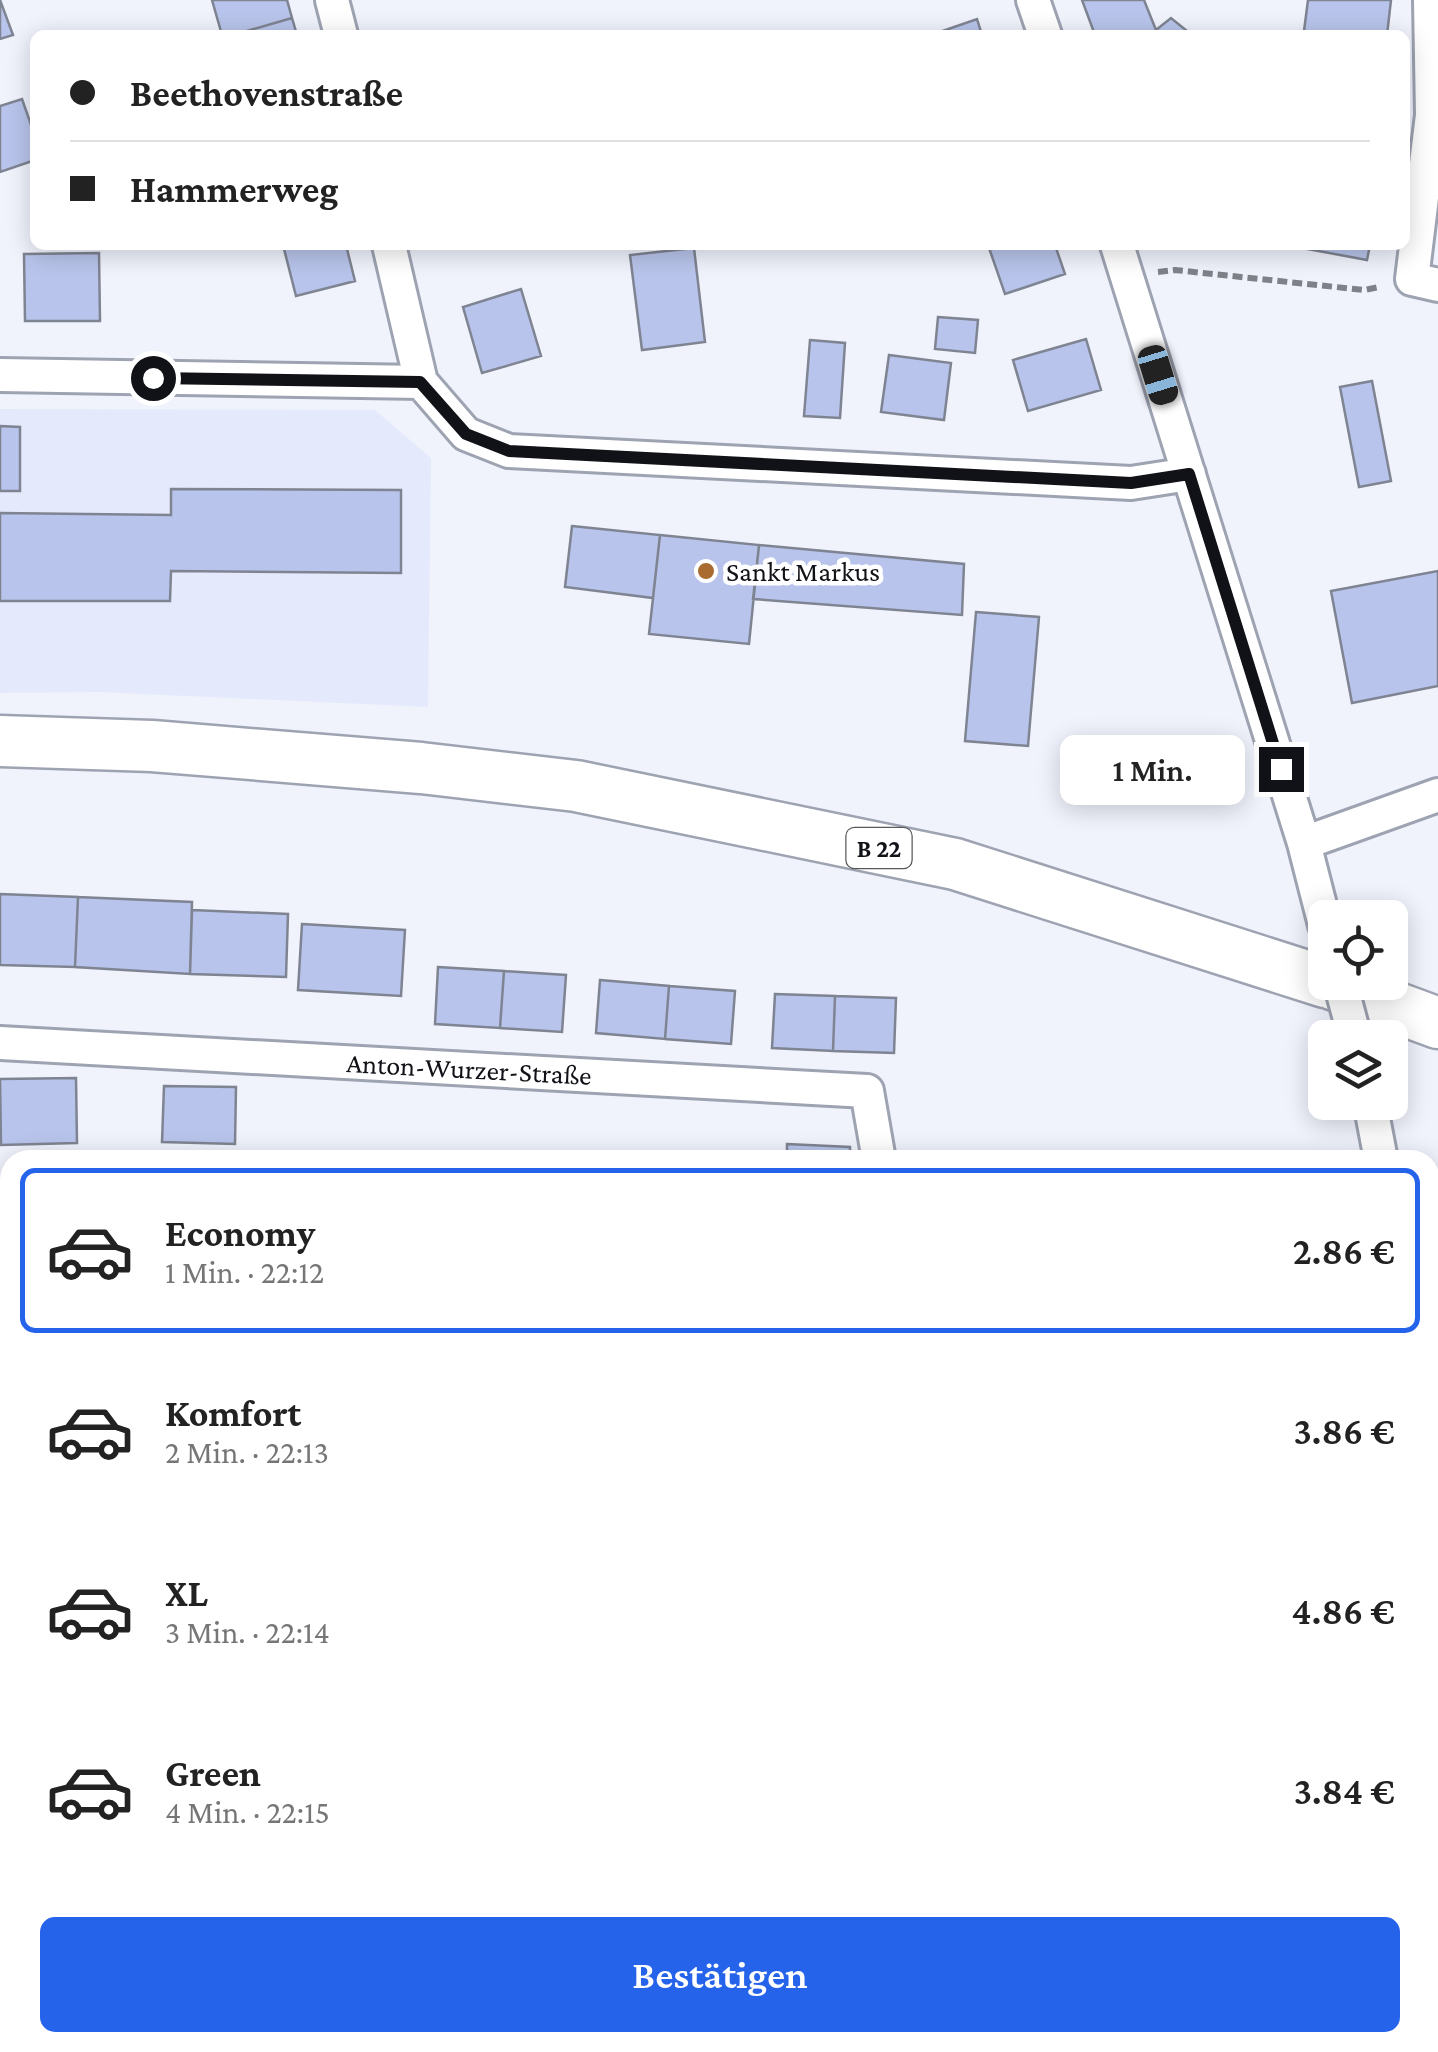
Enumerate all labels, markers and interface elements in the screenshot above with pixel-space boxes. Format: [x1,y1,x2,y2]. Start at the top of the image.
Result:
text: Beethovenstraße [130,72,403,114]
text: Hammerweg [130,168,339,210]
car [1135,342,1181,408]
route start [131,356,176,401]
place label: Sankt Markus [726,556,880,587]
marker: Sankt Markus [695,560,717,582]
callout: 1 Min. [1061,734,1246,804]
route end [1259,747,1304,792]
text: 1 Min. [1112,752,1193,788]
road number: B 22 [846,828,912,868]
map controls [1308,900,1408,1120]
button: locate [1308,900,1408,1000]
button: layers [1308,1020,1408,1120]
street label: Anton-Wurzer-Straße [346,1047,592,1091]
icon: car [45,1206,135,1296]
text: Economy [165,1212,315,1254]
text: 2.86 € [1293,1230,1395,1272]
text: 1 Min. · 22:12 [165,1254,324,1290]
icon: car [45,1386,135,1476]
text: Komfort [165,1392,301,1434]
text: 3.86 € [1294,1410,1395,1452]
text: 2 Min. · 22:13 [165,1434,329,1470]
icon: car [45,1566,135,1656]
text: XL [165,1572,208,1614]
text: 4.86 € [1292,1590,1395,1632]
text: 3 Min. · 22:14 [165,1614,330,1650]
icon: car [45,1746,135,1836]
text: Green [165,1752,261,1794]
text: 3.84 € [1294,1770,1395,1812]
text: 4 Min. · 22:15 [165,1794,330,1830]
button: Bestätigen [40,1917,1400,2032]

